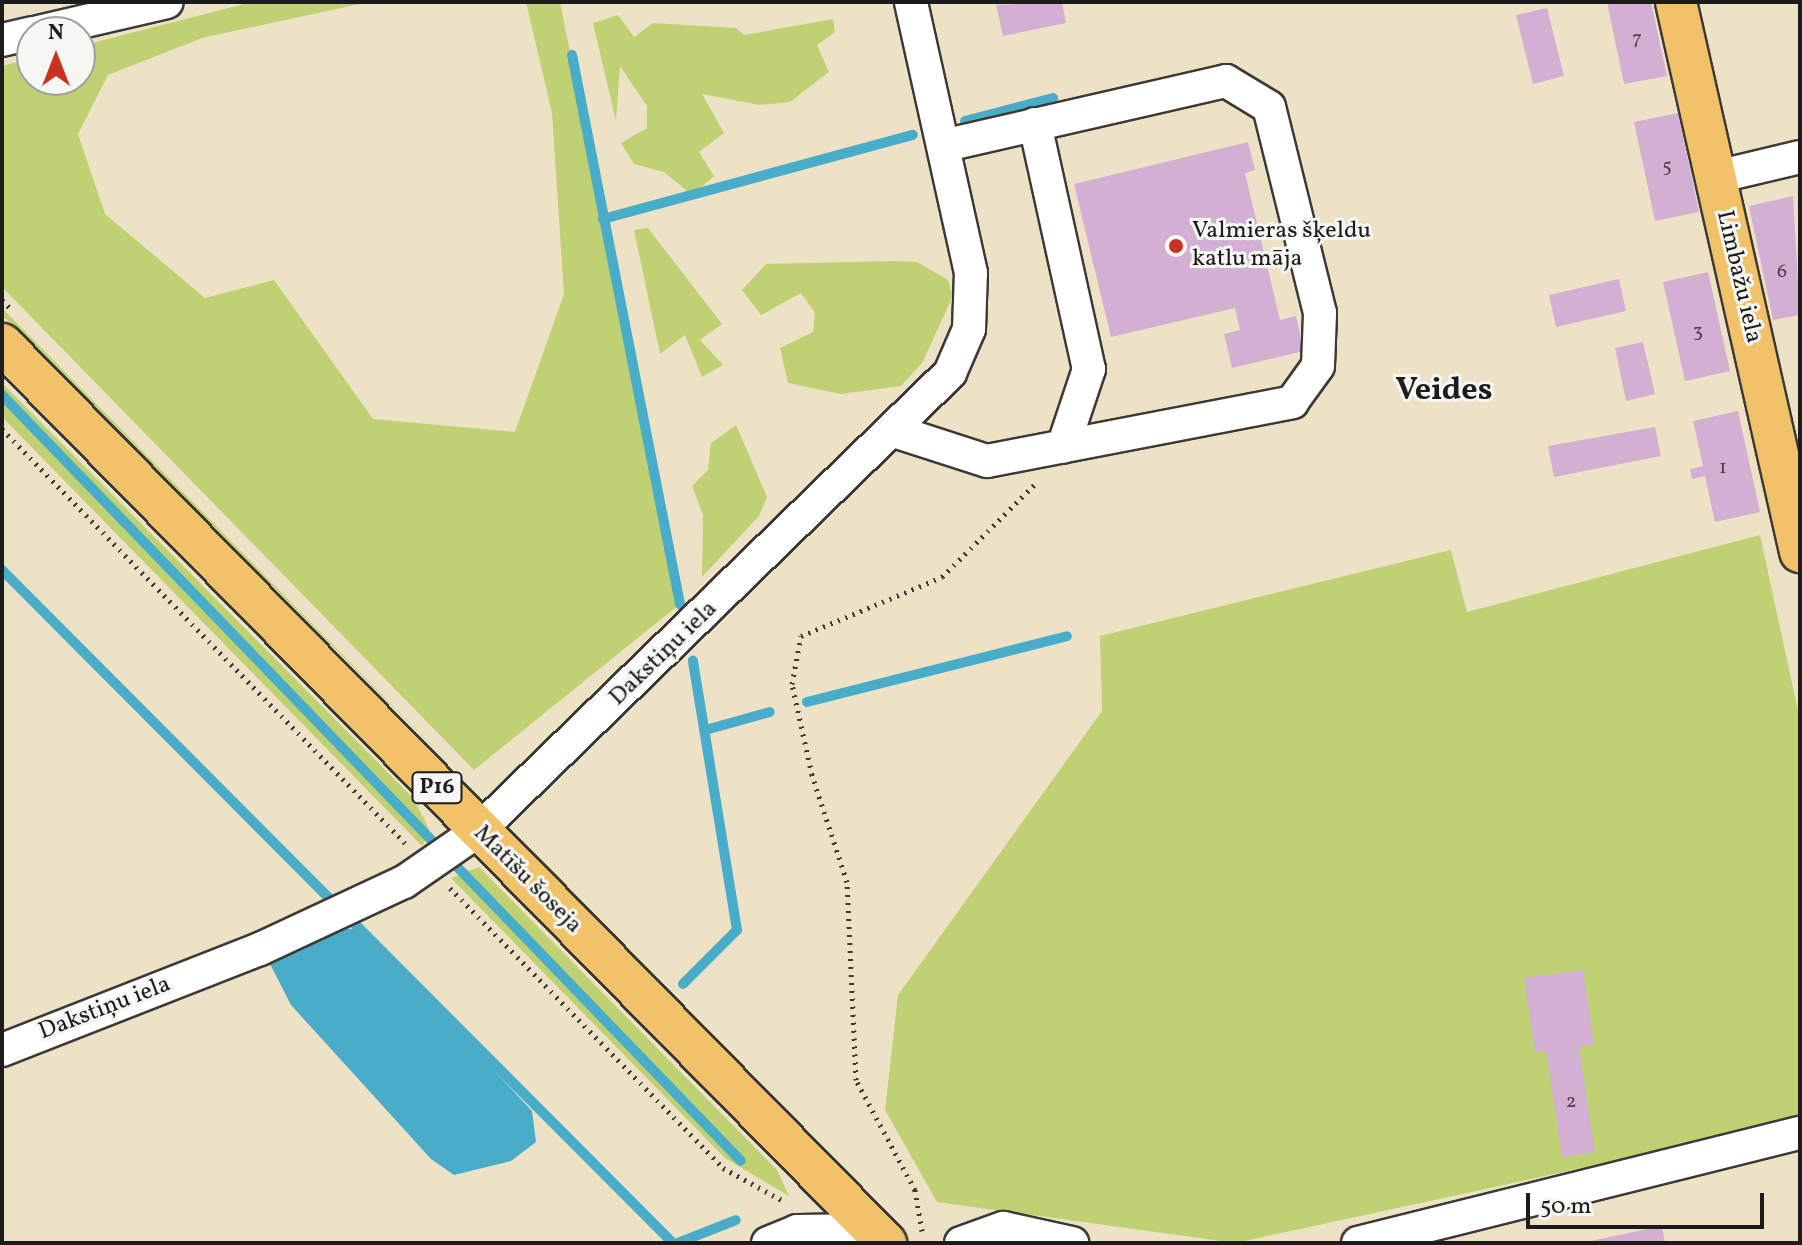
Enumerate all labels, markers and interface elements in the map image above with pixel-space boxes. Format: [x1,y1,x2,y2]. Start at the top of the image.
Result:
north arrow [16,16,96,96]
text: N [48,18,64,49]
house number: 7 [1632,27,1642,51]
house number: 5 [1662,155,1672,179]
street label: Limbažu iela [1709,208,1767,346]
place label: Valmieras šķeldu katlu māja [1192,218,1371,274]
marker: Valmieras šķeldu katlu māja [1167,237,1185,255]
house number: 6 [1777,260,1787,284]
house number: 3 [1693,320,1703,344]
district label: Veides [1396,372,1492,410]
house number: 1 [1719,456,1727,480]
street label: Dakstiņu iela [604,595,724,713]
road number: P16 [411,770,463,806]
street label: Matīšu šoseja [467,820,587,940]
street label: Dakstiņu iela [35,971,175,1047]
house number: 2 [1566,1090,1576,1114]
scale bar [1530,1177,1768,1227]
text: 50 m [1540,1190,1592,1224]

